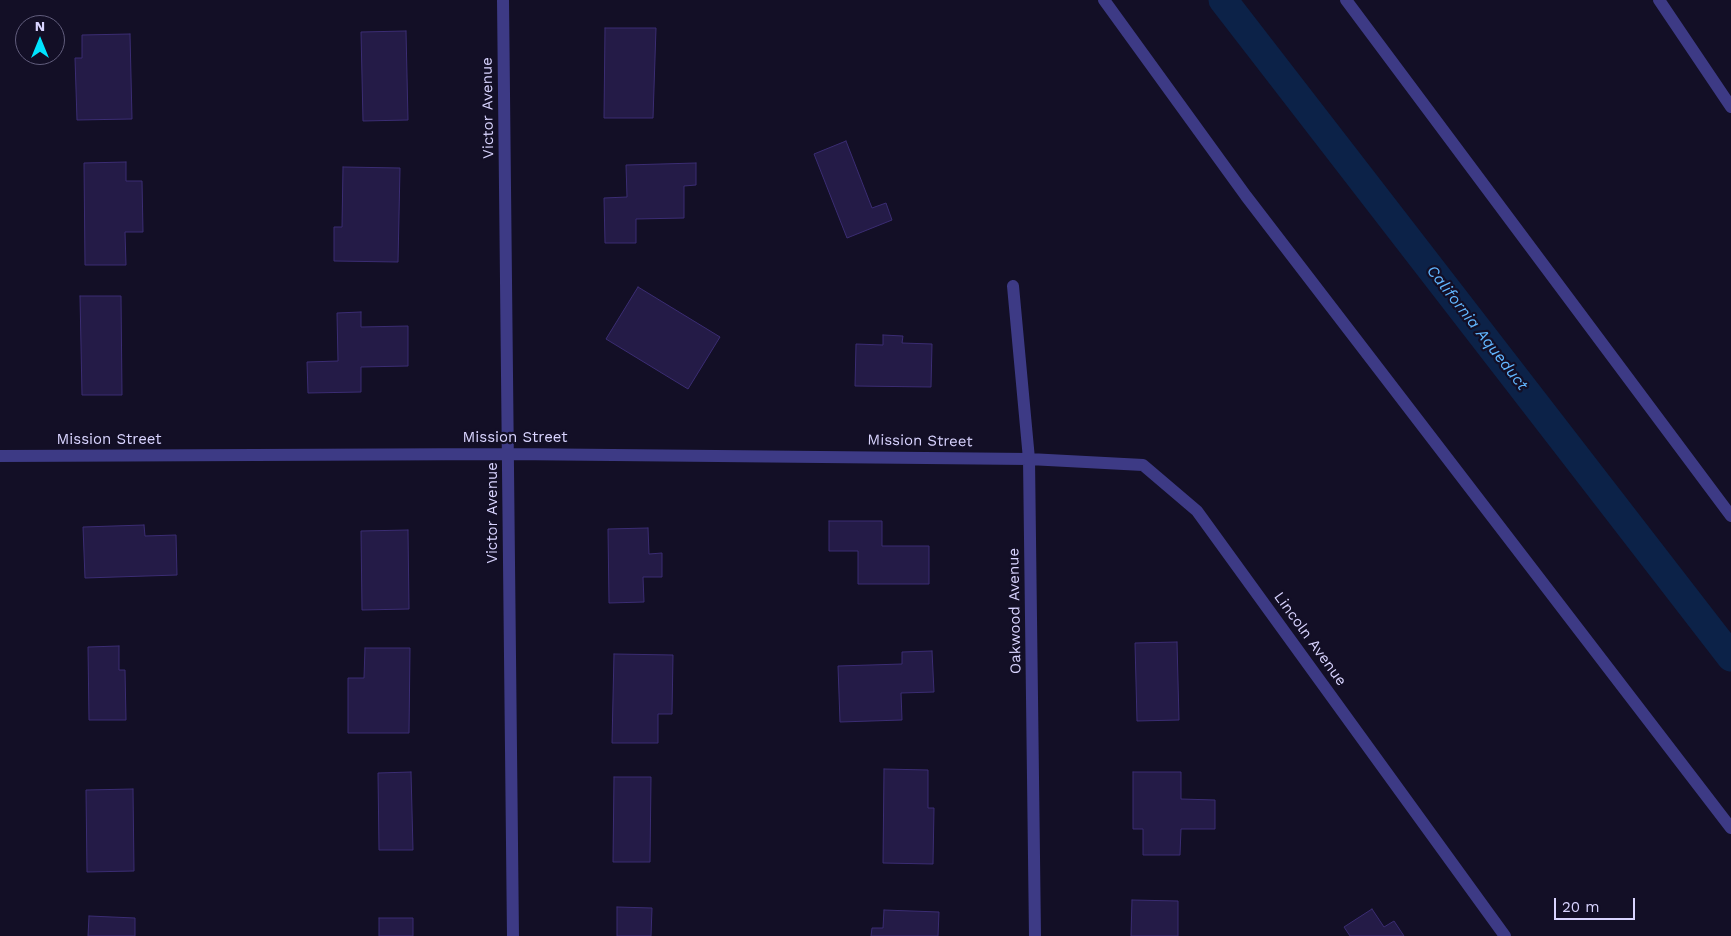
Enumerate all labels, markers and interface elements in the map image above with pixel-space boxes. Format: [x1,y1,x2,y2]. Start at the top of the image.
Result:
north arrow [15,15,65,65]
text: N [35,18,45,34]
street label: Victor Avenue [478,57,498,159]
water label: California Aqueduct [1422,262,1532,394]
street label: Mission Street [462,429,568,447]
street label: Mission Street [56,431,162,449]
street label: Mission Street [867,431,973,451]
street label: Victor Avenue [484,462,502,564]
street label: Oakwood Avenue [1005,548,1025,674]
street label: Lincoln Avenue [1270,589,1350,689]
scale bar [1556,888,1637,920]
text: 20 m [1562,898,1600,916]

